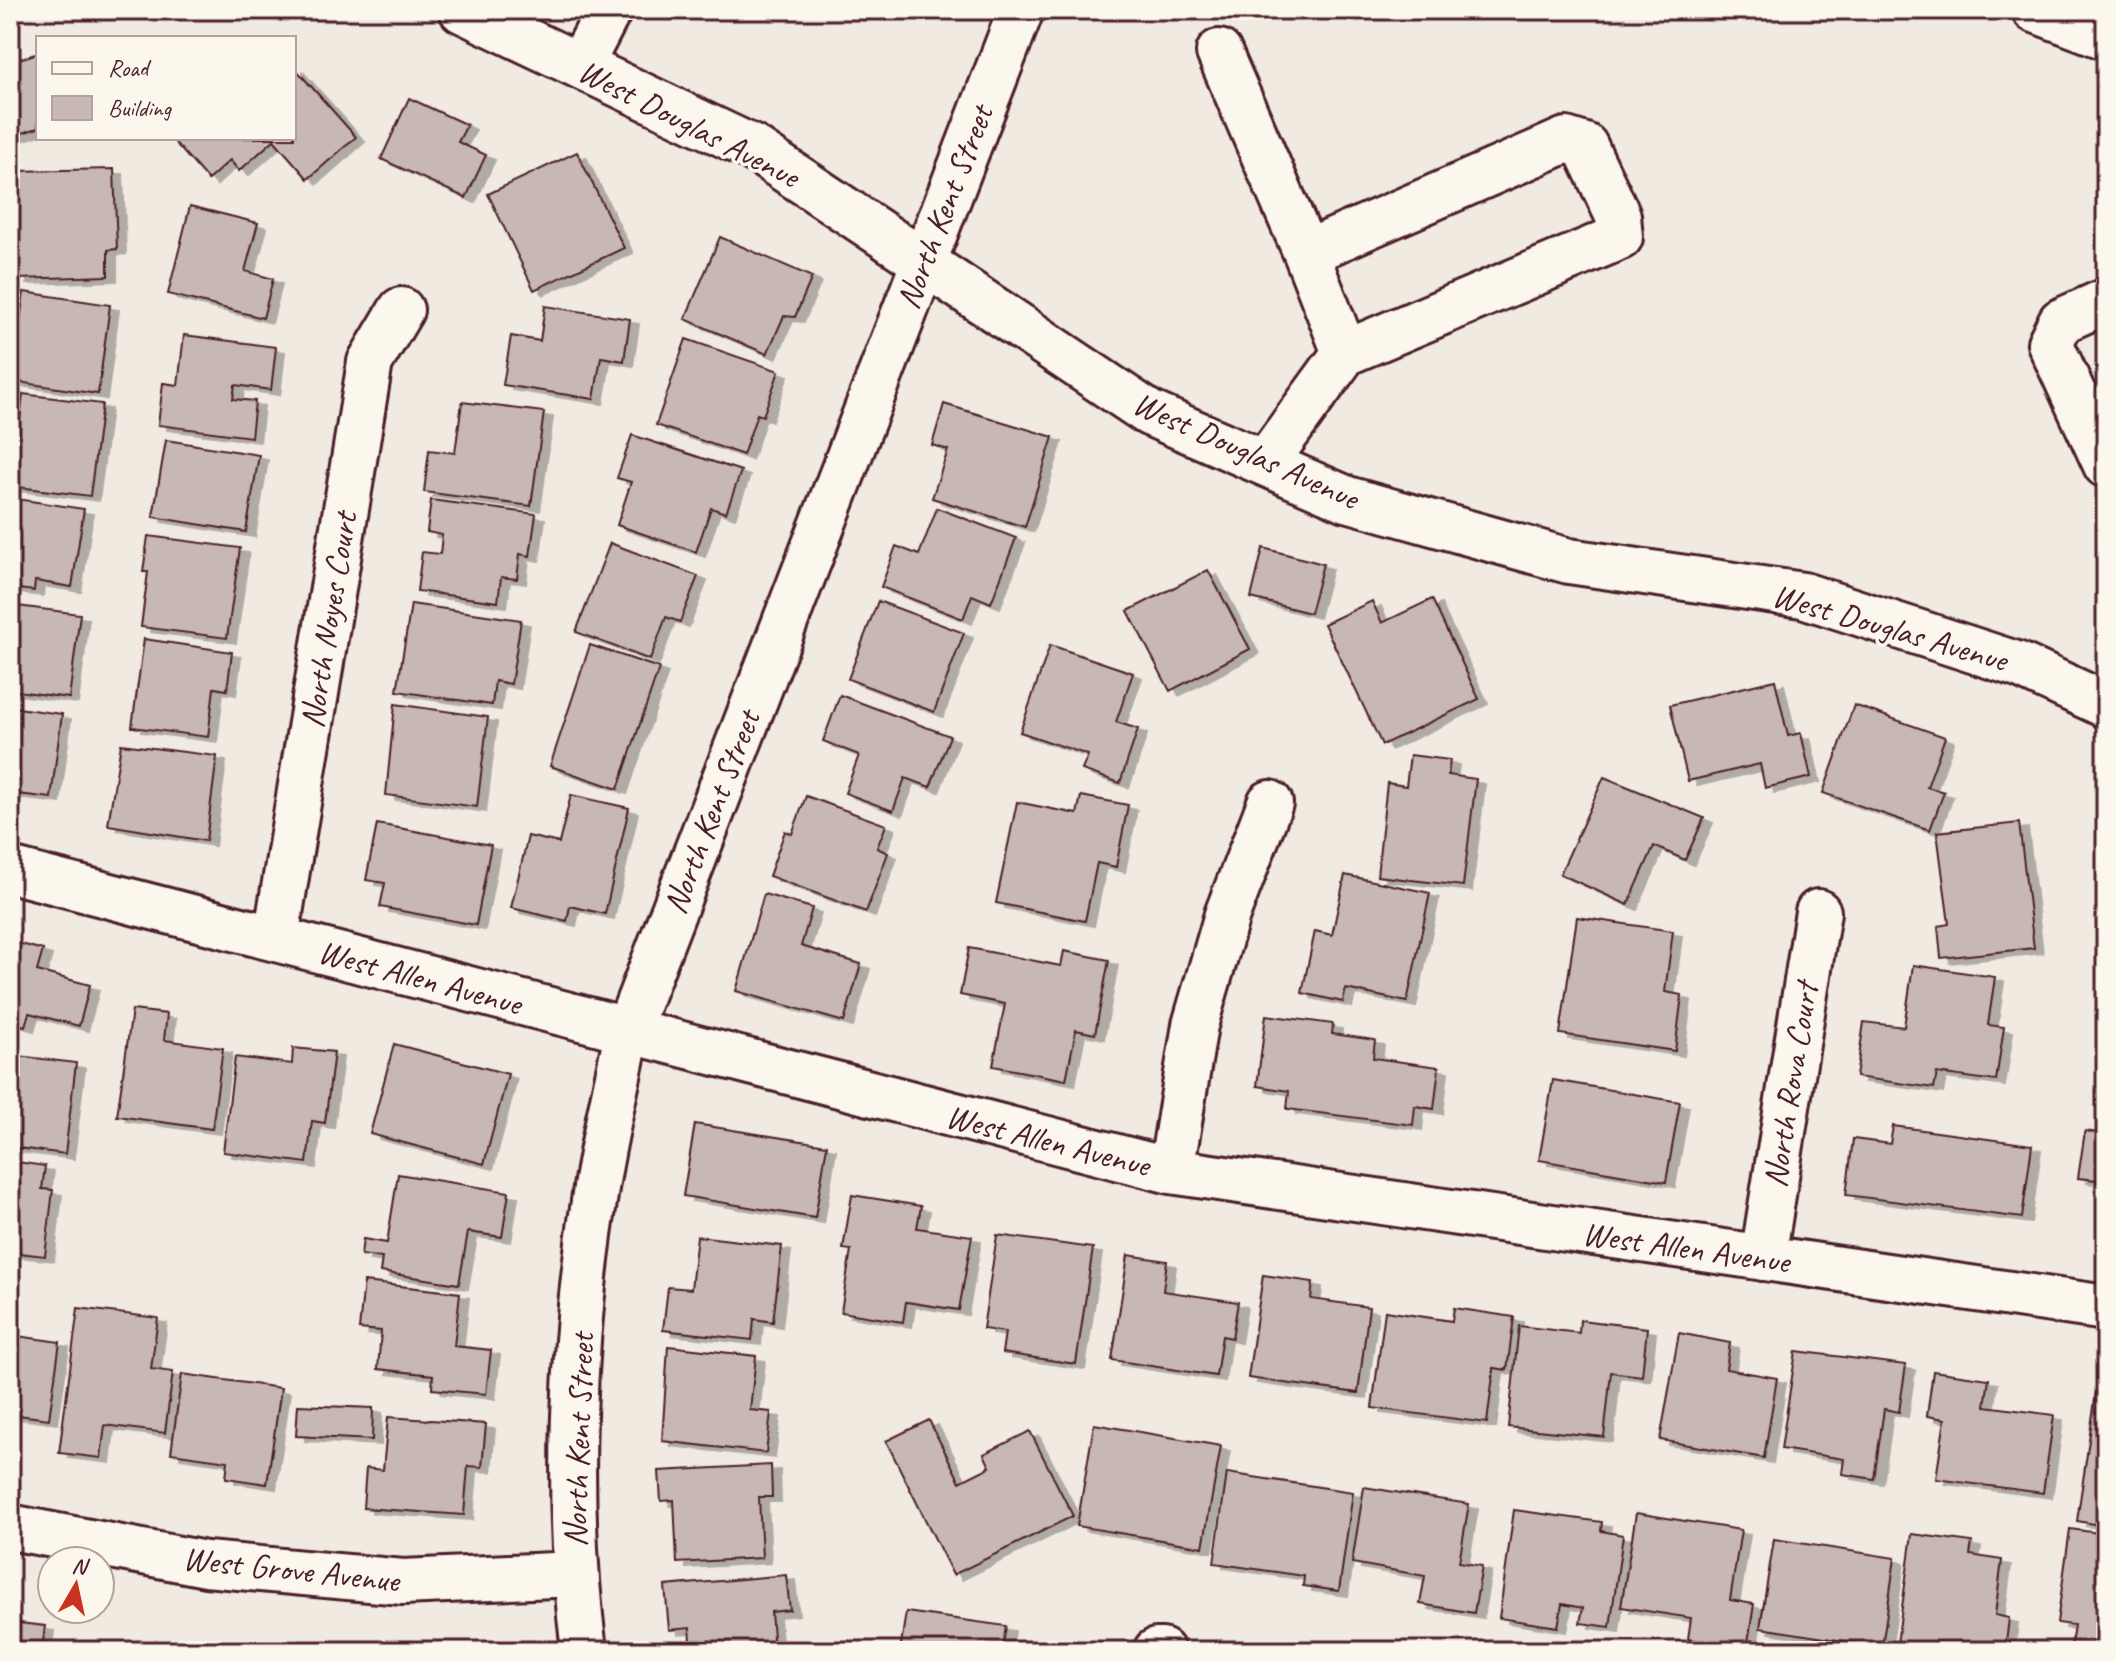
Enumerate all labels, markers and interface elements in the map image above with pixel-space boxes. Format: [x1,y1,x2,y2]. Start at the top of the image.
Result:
legend [36,36,296,140]
street label: West Douglas Avenue [571,49,809,198]
text: Road [108,53,152,83]
text: Building [108,93,173,123]
street label: North Kent Street [886,96,1004,315]
street label: West Douglas Avenue [1127,381,1368,520]
street label: North Noyes Court [290,505,367,731]
street label: West Douglas Avenue [1768,573,2015,682]
street label: North Kent Street [653,701,771,920]
street label: West Allen Avenue [314,929,529,1025]
street label: North Rova Court [1753,975,1828,1190]
street label: West Allen Avenue [942,1094,1157,1187]
street label: West Allen Avenue [1580,1211,1795,1283]
street label: North Kent Street [553,1329,603,1548]
street label: West Grove Avenue [181,1536,403,1602]
north arrow [36,1545,116,1625]
text: N [70,1551,91,1582]

